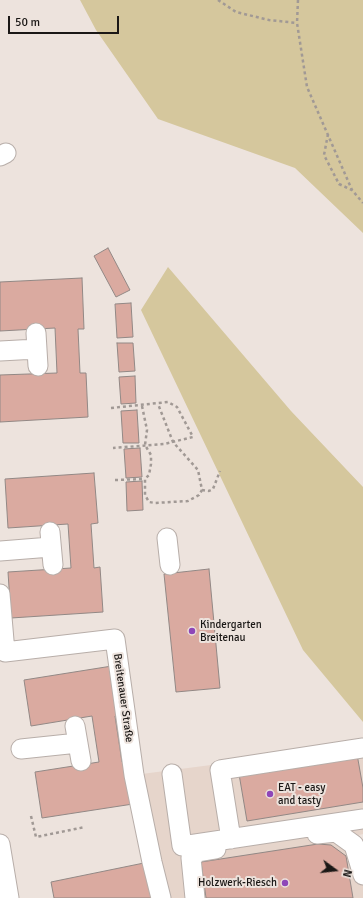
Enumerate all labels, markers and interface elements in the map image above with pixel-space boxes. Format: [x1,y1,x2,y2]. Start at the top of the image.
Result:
scale bar [10,8,121,34]
text: 50 m [15,15,40,30]
place label: Kindergarten Breitenau [200,618,262,644]
marker: Kindergarten Breitenau [187,626,197,636]
street label: Breitenauer Straße [110,653,136,743]
place label: EAT - easy and tasty [278,781,325,807]
marker: EAT - easy and tasty [265,789,275,799]
north arrow [315,850,355,890]
text: N [340,868,354,879]
place label: Holzwerk-Riesch [198,876,277,890]
marker: Holzwerk-Riesch [280,878,290,888]

